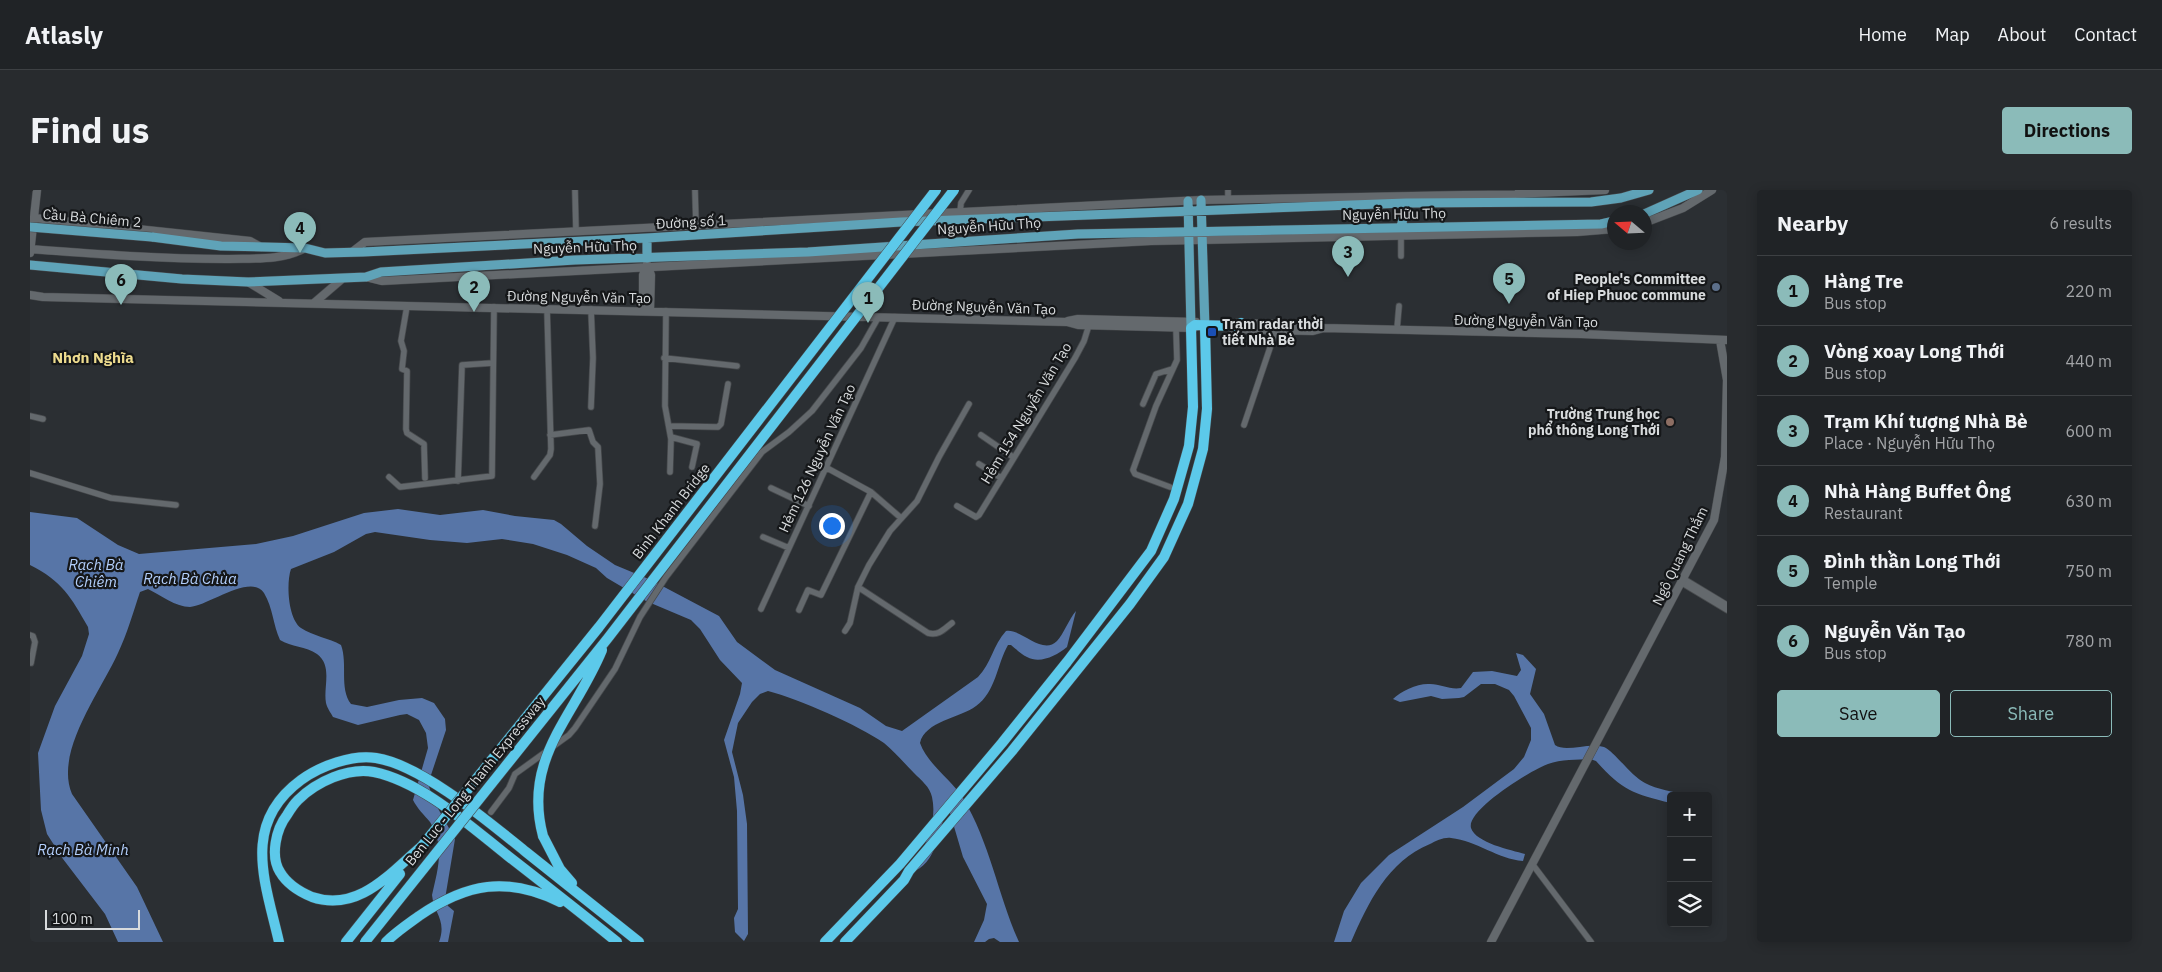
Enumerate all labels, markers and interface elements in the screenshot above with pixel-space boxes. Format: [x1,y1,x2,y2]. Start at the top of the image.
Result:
text: Atlasly [25,19,103,51]
text: Home [1859,23,1907,46]
text: Map [1935,23,1970,46]
text: About [1998,23,2046,46]
text: Contact [2074,23,2137,46]
text: Find us [30,107,149,153]
button: Directions [2002,107,2132,154]
street label: Nguyễn Hữu Thọ [1342,204,1446,224]
street label: Cầu Bà Chiêm 2 [42,205,142,231]
north arrow [1607,205,1652,250]
text: Nearby [1777,209,1848,237]
street label: Đường số 1 [655,211,727,233]
pin: 4 [284,212,316,253]
street label: Nguyễn Hữu Thọ [937,213,1042,239]
text: 6 results [2049,213,2112,233]
street label: Nguyễn Hữu Thọ [533,236,637,258]
pin: 3 [1332,236,1364,277]
pin: 5 [1493,263,1525,304]
pin: 6 [105,264,137,305]
text: Hàng Tre [1824,269,1903,293]
place label: People's Committee of Hiep Phuoc commune [1547,270,1706,304]
pin: 2 [458,271,490,312]
marker: People's Committee of Hiep Phuoc commune [1710,281,1722,293]
text: 1 [1788,281,1798,301]
text: 220 m [2065,281,2112,301]
pin: 1 [852,282,884,323]
street label: Đường Nguyễn Văn Tạo [507,287,651,307]
text: Bus stop [1824,293,1887,313]
street label: Đường Nguyễn Văn Tạo [912,295,1056,319]
street label: Đường Nguyễn Văn Tạo [1454,311,1598,331]
place label: Trạm radar thời tiết Nhà Bè [1222,315,1323,349]
marker: Trạm radar thời tiết Nhà Bè [1206,326,1218,338]
street label: Hẻm 154 Nguyễn Văn Tạo [977,339,1075,487]
text: Vòng xoay Long Thới [1824,339,2004,363]
district label: Nhơn Nghĩa [52,348,134,367]
text: 2 [1788,351,1798,371]
text: 440 m [2065,351,2112,371]
text: Bus stop [1824,363,1887,383]
street label: Hẻm 126 Nguyễn Văn Tạo [775,381,859,535]
place label: Trường Trung học phổ thông Long Thới [1528,405,1660,439]
text: Trạm Khí tượng Nhà Bè [1824,409,2028,433]
marker: Trường Trung học phổ thông Long Thới [1664,416,1676,428]
text: 3 [1788,421,1798,441]
text: 600 m [2065,421,2112,441]
text: Place · Nguyễn Hữu Thọ [1824,433,1995,453]
street label: Binh Khanh Bridge [628,459,714,562]
text: Nhà Hàng Buffet Ông [1824,479,2011,503]
text: 4 [1788,491,1798,511]
text: 630 m [2065,491,2112,511]
text: Restaurant [1824,503,1903,523]
street label: Ngô Quang Thắm [1648,504,1712,608]
your location [819,513,845,539]
text: Đình thần Long Thới [1824,549,2001,573]
water label: Rạch Bà Chiêm [68,555,124,591]
text: 5 [1788,561,1798,581]
text: 750 m [2065,561,2112,581]
water label: Rạch Bà Chùa [143,569,237,588]
text: Temple [1824,573,1877,593]
text: Nguyễn Văn Tạo [1824,619,1965,643]
text: 6 [1788,631,1798,651]
text: 780 m [2065,631,2112,651]
text: Bus stop [1824,643,1887,663]
button: Save [1777,690,1940,737]
button: Share [1950,690,2112,737]
street label: Ben Luc - Long Thanh Expressway [401,693,549,869]
map controls [1667,792,1712,927]
button: + [1667,792,1712,837]
button: − [1667,837,1712,882]
water label: Rạch Bà Minh [37,840,129,859]
button: layers [1667,882,1712,927]
scale bar [45,907,140,930]
text: 100 m [52,910,93,928]

